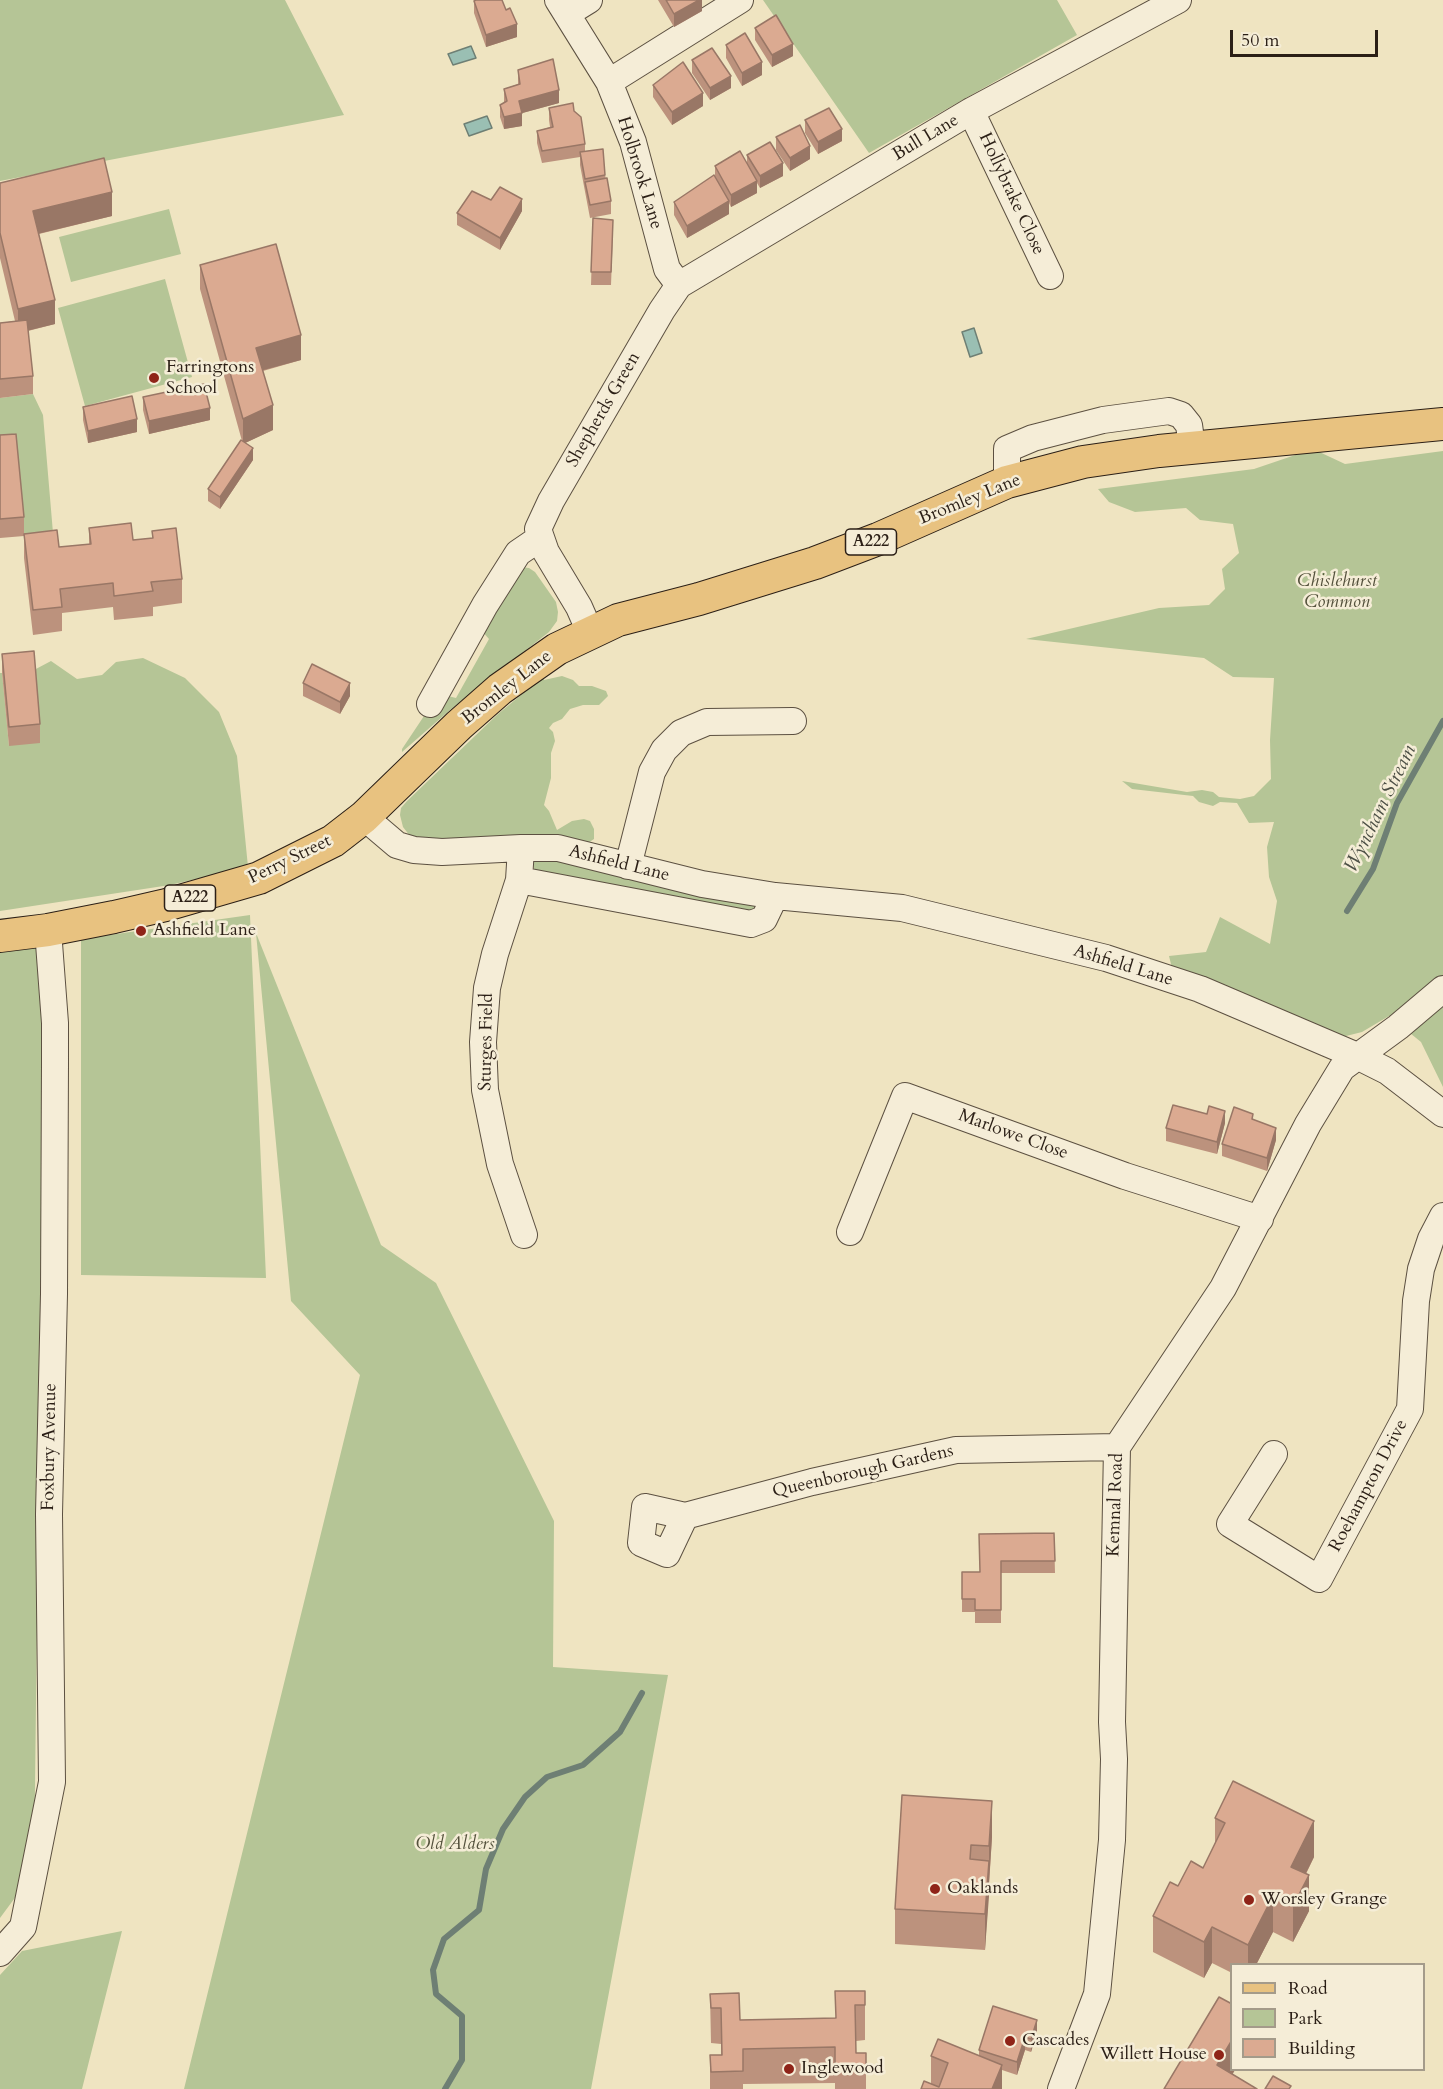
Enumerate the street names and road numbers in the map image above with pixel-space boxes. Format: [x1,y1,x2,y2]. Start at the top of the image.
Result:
street label: Bull Lane [889,110,963,166]
street label: Holbrook Lane [612,114,666,232]
street label: Hollybrake Close [973,129,1049,259]
street label: Shepherds Green [562,349,646,471]
street label: Bromley Lane [916,470,1024,530]
road number: A222 [846,529,896,555]
street label: Bromley Lane [458,646,556,730]
street label: Perry Street [245,831,335,889]
street label: Ashfield Lane [566,841,672,887]
road number: A222 [164,885,216,911]
street label: Ashfield Lane [1071,941,1175,991]
street label: Sturges Field [475,993,499,1091]
street label: Marlowe Close [955,1105,1071,1165]
street label: Foxbury Avenue [38,1383,62,1511]
street label: Roehampton Drive [1325,1416,1413,1556]
street label: Queenborough Gardens [770,1441,956,1503]
street label: Kemnal Road [1103,1453,1129,1557]

